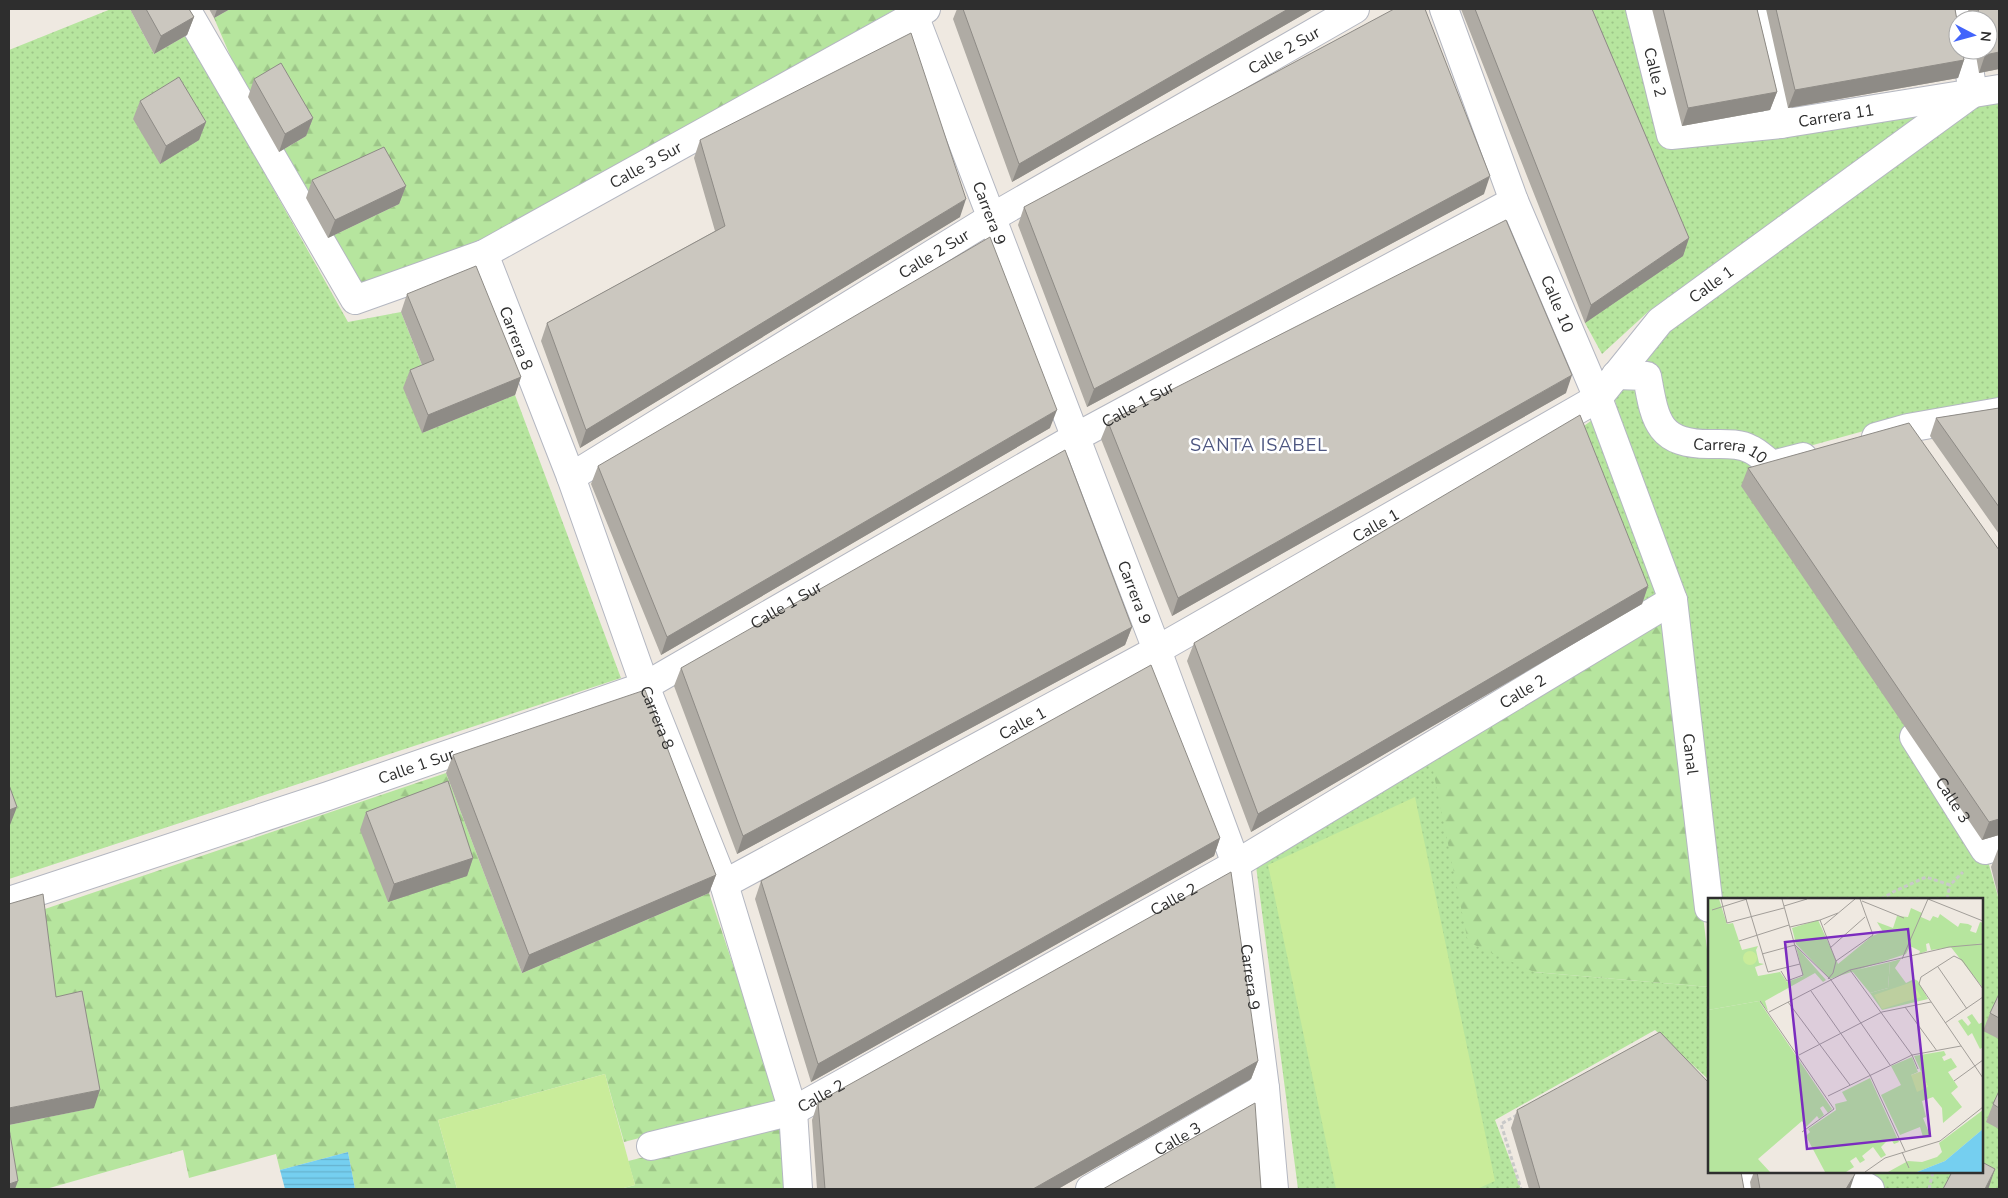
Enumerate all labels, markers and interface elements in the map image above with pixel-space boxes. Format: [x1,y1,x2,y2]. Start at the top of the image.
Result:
north arrow [1948,10,1998,60]
street label: Calle 2 Sur [1244,21,1324,80]
text: N [1975,30,1995,43]
street label: Calle 2 [1638,45,1671,100]
street label: Carrera 11 [1797,99,1876,133]
street label: Calle 3 Sur [606,136,686,194]
street label: Carrera 9 [967,178,1011,248]
street label: Calle 2 Sur [895,224,974,284]
street label: Calle 1 [1685,261,1738,308]
street label: Calle 10 [1535,272,1579,336]
street label: Carrera 8 [493,303,538,373]
street label: Calle 1 Sur [1098,376,1178,433]
district label: SANTA ISABEL [1190,433,1328,457]
street label: Carrera 10 [1692,433,1772,469]
street label: Calle 1 [1349,504,1404,548]
street label: Carrera 9 [1112,557,1156,628]
street label: Calle 1 Sur [746,576,826,635]
street label: Calle 2 [1495,669,1550,714]
street label: Carrera 8 [634,683,679,753]
street label: Calle 1 [995,702,1050,745]
street label: Canal [1677,732,1703,776]
street label: Calle 1 Sur [375,743,458,790]
street label: Calle 3 [1930,773,1975,827]
street label: Calle 2 [1147,878,1202,922]
inset map [1708,898,1983,1173]
street label: Carrera 9 [1234,943,1265,1012]
street label: Calle 2 [794,1074,849,1118]
street label: Calle 3 [1151,1117,1205,1162]

